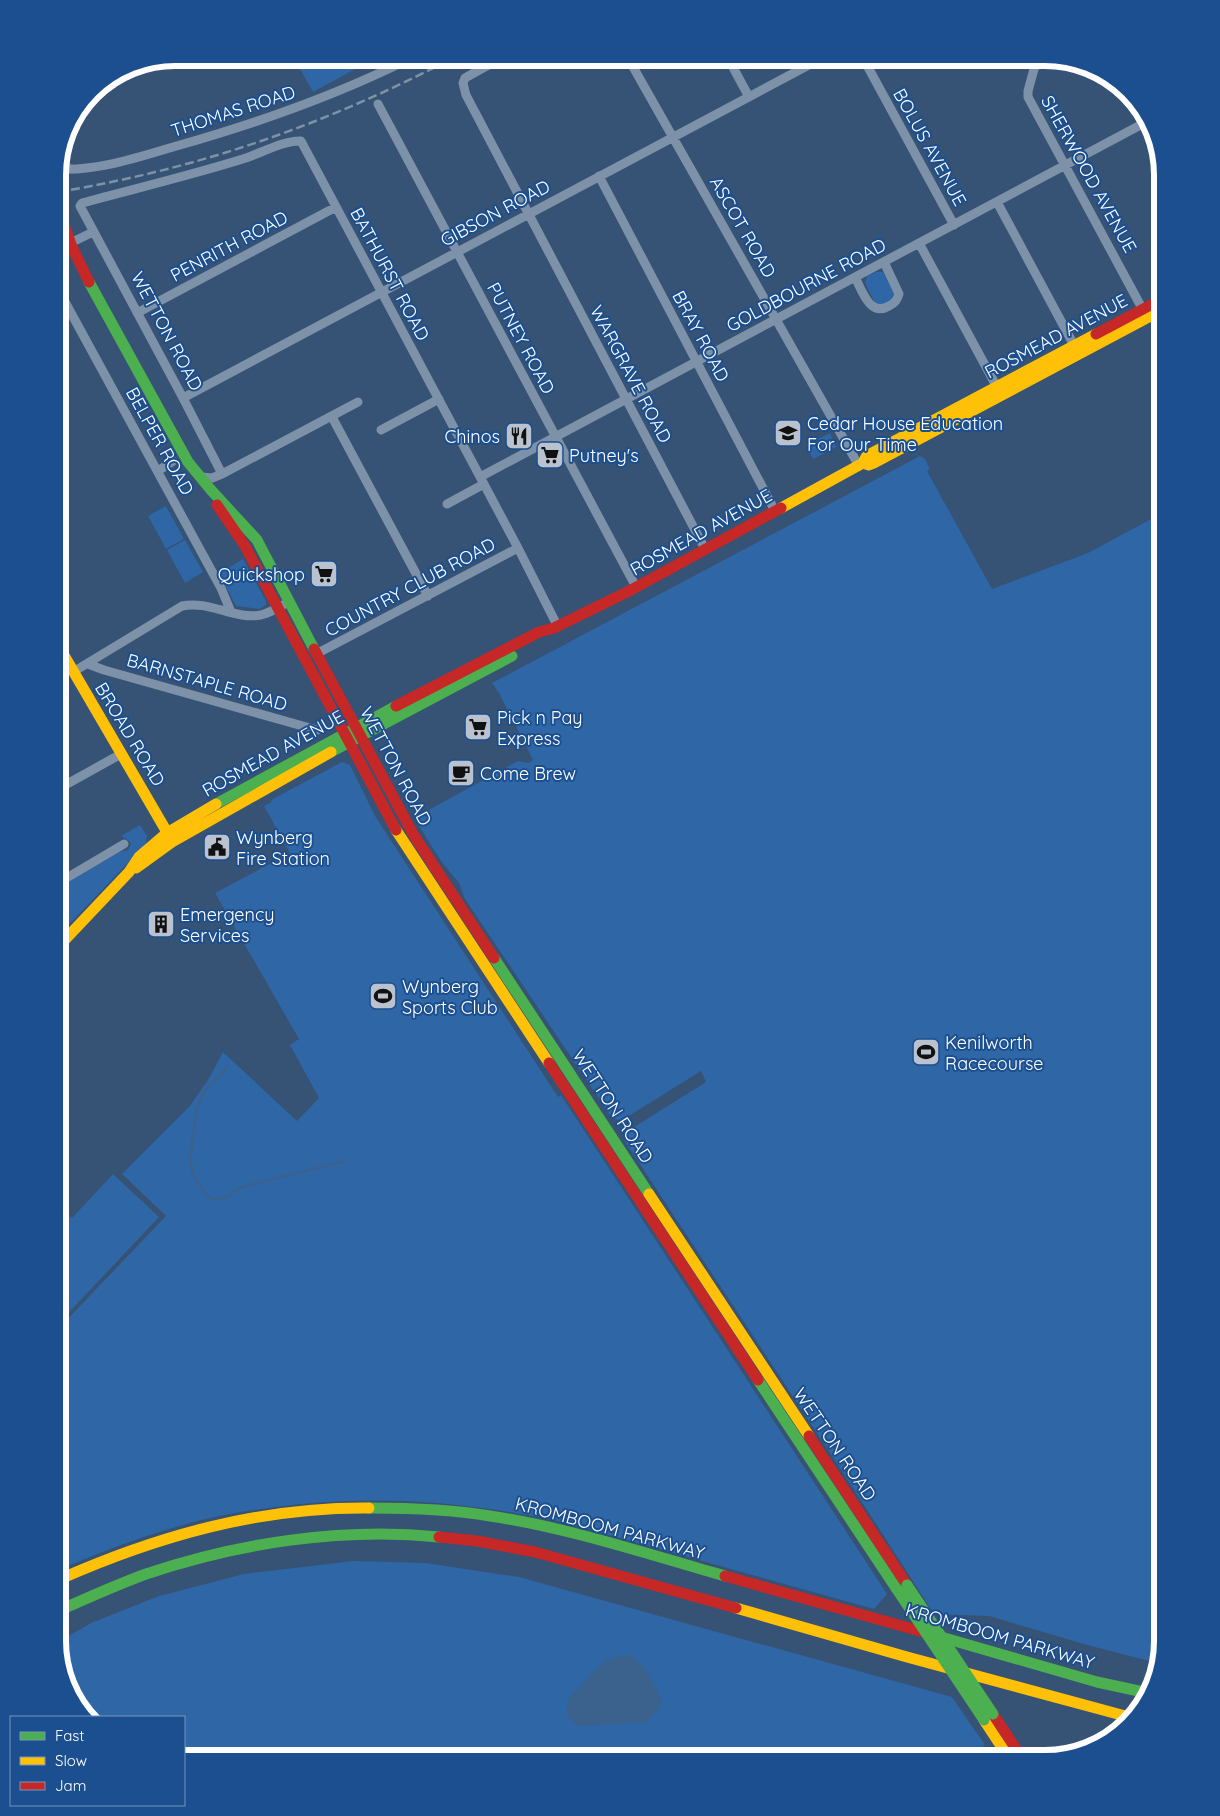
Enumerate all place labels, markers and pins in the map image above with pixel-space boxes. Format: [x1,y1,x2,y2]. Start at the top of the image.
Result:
place label: Cedar House Education For Our Time [807,412,1003,456]
school or university icon: Cedar House Education For Our Time [773,418,803,448]
restaurant icon: Chinos [504,421,534,451]
place label: Chinos [444,425,500,448]
supermarket icon: Putney's [535,440,565,470]
place label: Putney's [569,444,639,467]
supermarket icon: Quickshop [309,559,339,589]
place label: Quickshop [218,563,305,586]
place label: Pick n Pay Express [497,706,583,750]
supermarket icon: Pick n Pay Express [463,712,493,742]
cafe icon: Come Brew [446,758,476,788]
place label: Come Brew [480,762,576,785]
place label: Wynberg Fire Station [236,826,330,870]
public building icon: Wynberg Fire Station [202,832,232,862]
place label: Emergency Services [180,903,274,947]
building icon: Emergency Services [146,909,176,939]
place label: Wynberg Sports Club [402,975,498,1019]
sports icon: Wynberg Sports Club [368,981,398,1011]
place label: Kenilworth Racecourse [945,1031,1044,1075]
sports icon: Kenilworth Racecourse [911,1037,941,1067]

